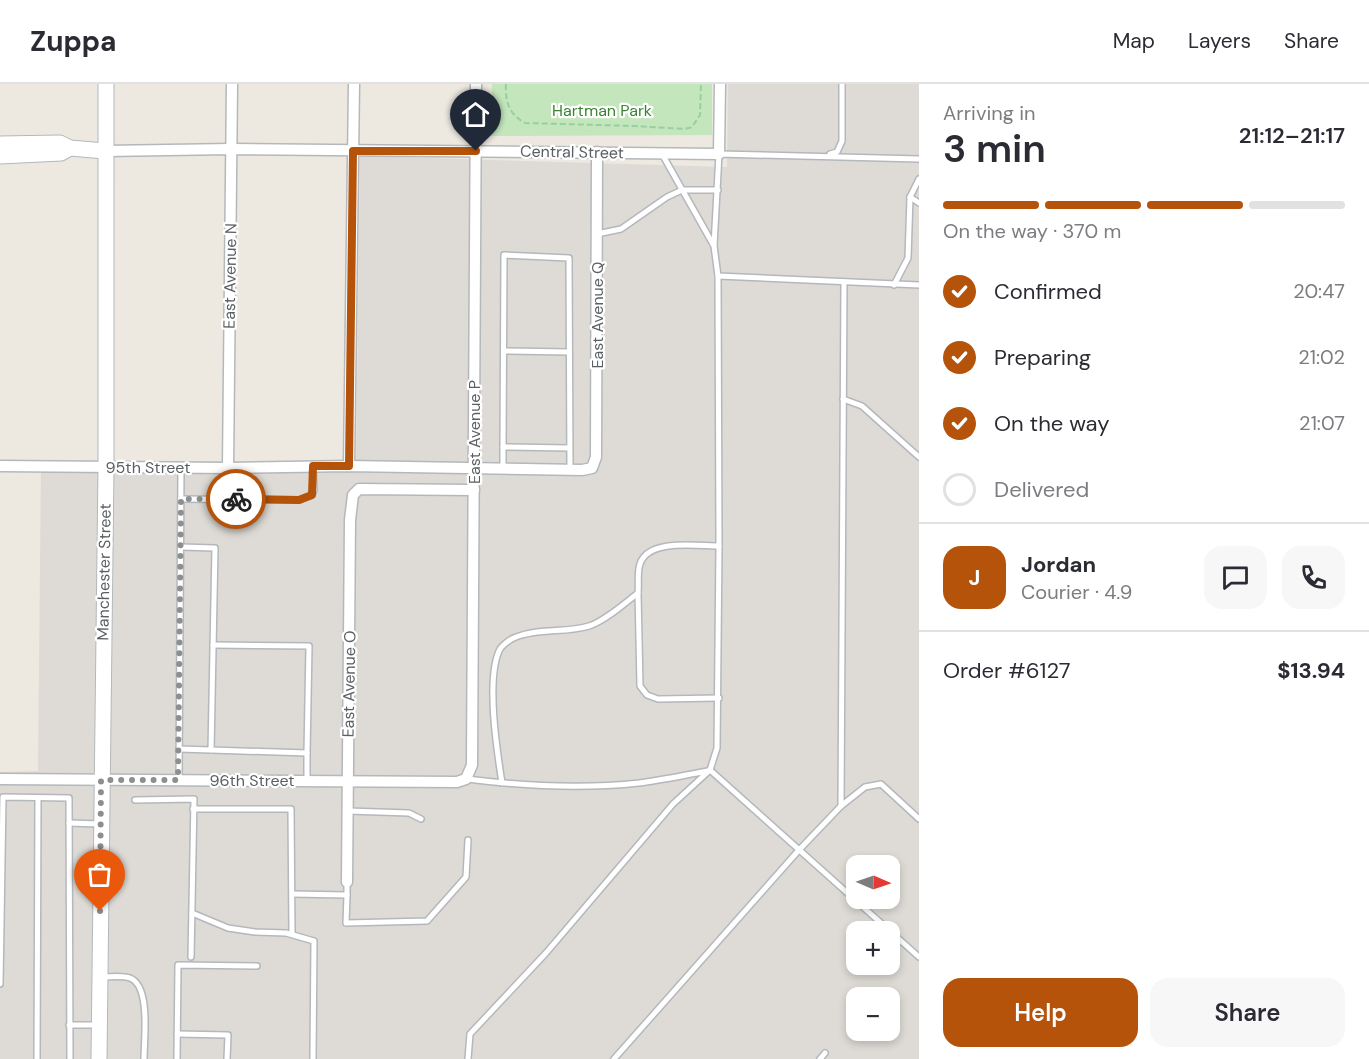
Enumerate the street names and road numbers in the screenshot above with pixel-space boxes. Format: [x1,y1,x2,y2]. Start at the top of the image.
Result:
street label: Central Street [520,141,624,163]
street label: East Avenue N [219,223,241,329]
street label: East Avenue Q [587,262,608,368]
street label: East Avenue P [464,380,485,484]
street label: 95th Street [106,457,190,478]
street label: Manchester Street [92,503,116,641]
street label: East Avenue O [338,630,360,738]
street label: 96th Street [209,770,295,791]

